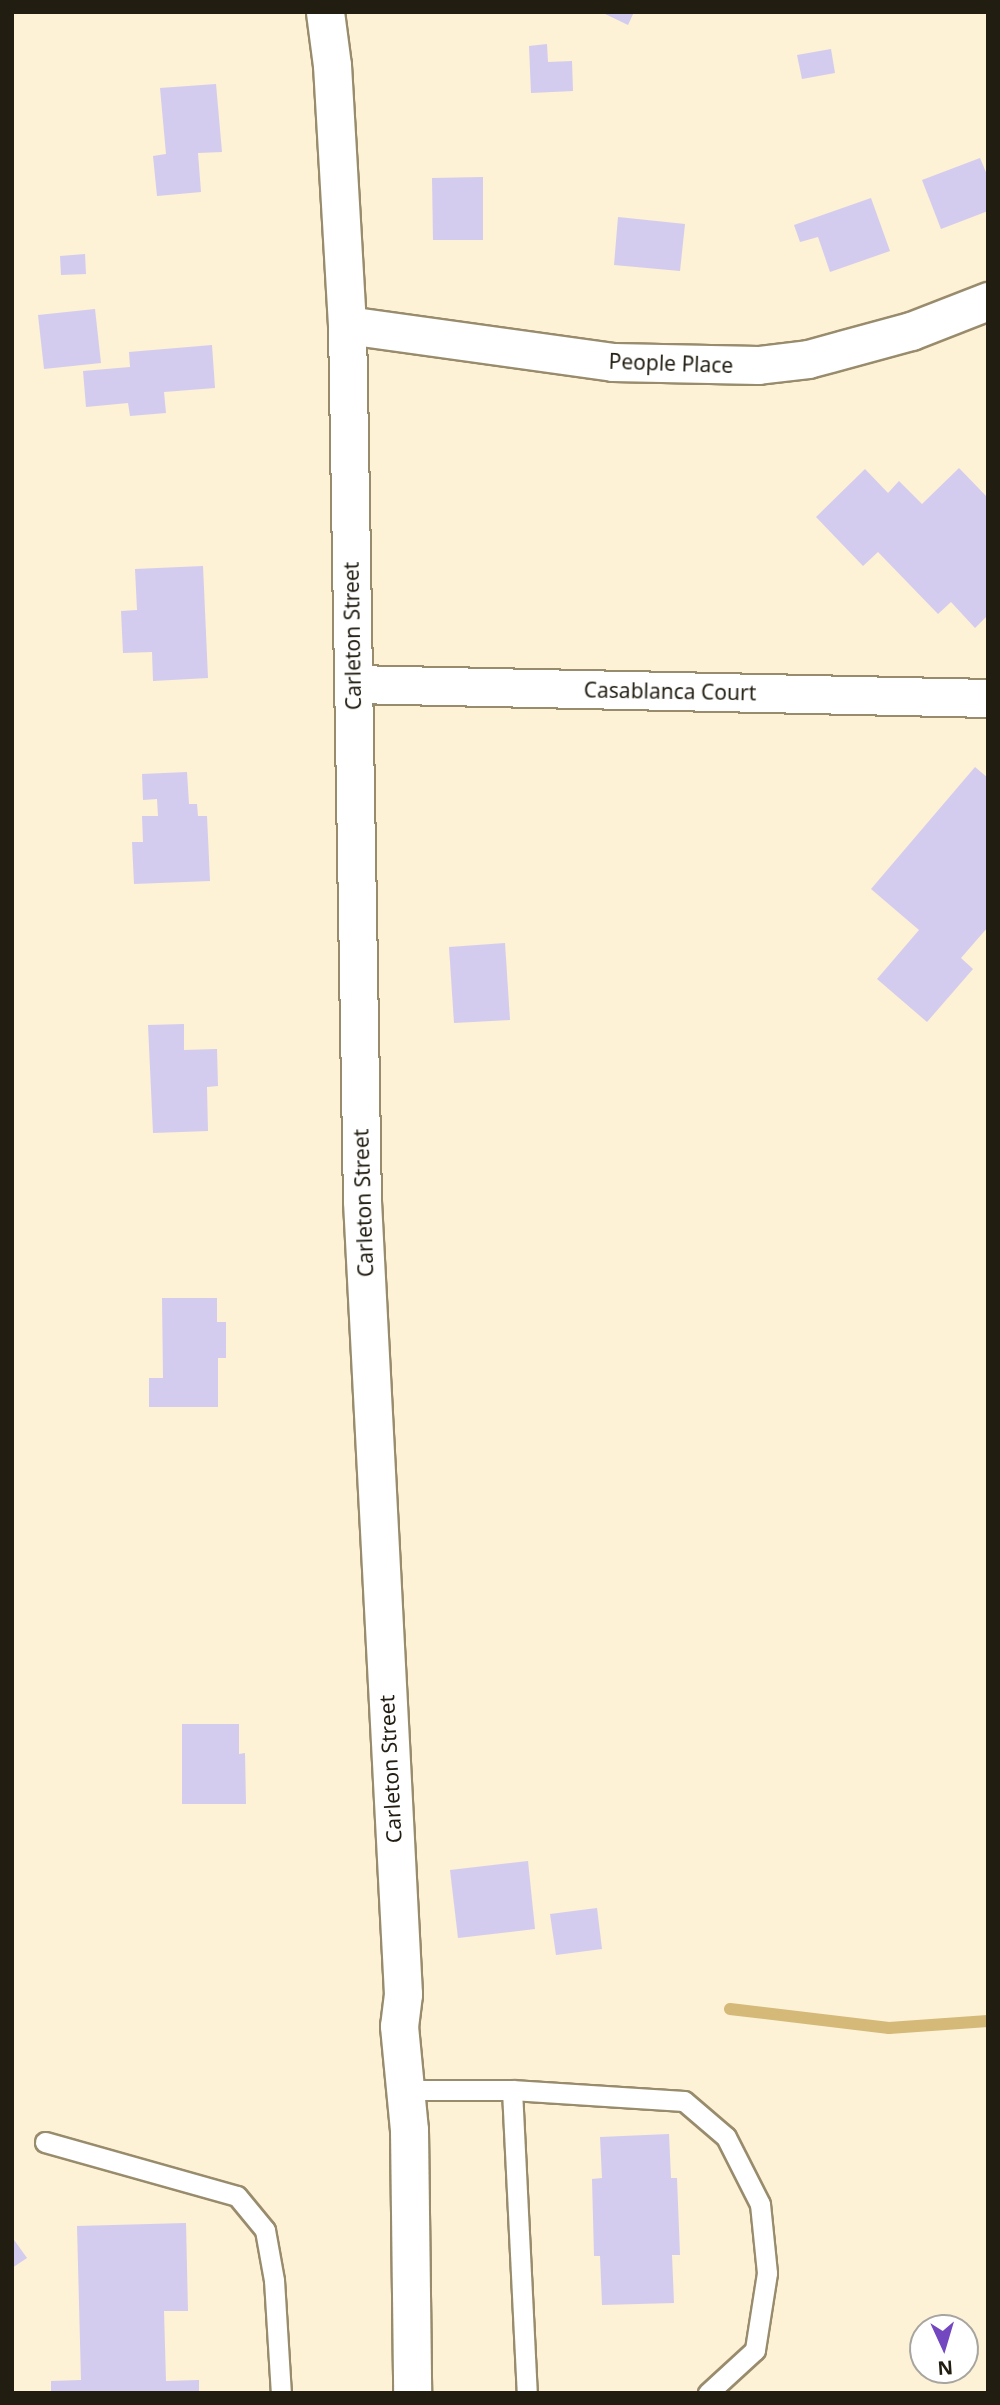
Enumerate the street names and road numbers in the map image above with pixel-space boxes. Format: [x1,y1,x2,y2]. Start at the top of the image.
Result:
street label: People Place [608,348,734,378]
street label: Carleton Street [338,562,366,710]
street label: Casablanca Court [584,677,756,705]
street label: Carleton Street [348,1128,378,1278]
street label: Carleton Street [374,1694,406,1844]

